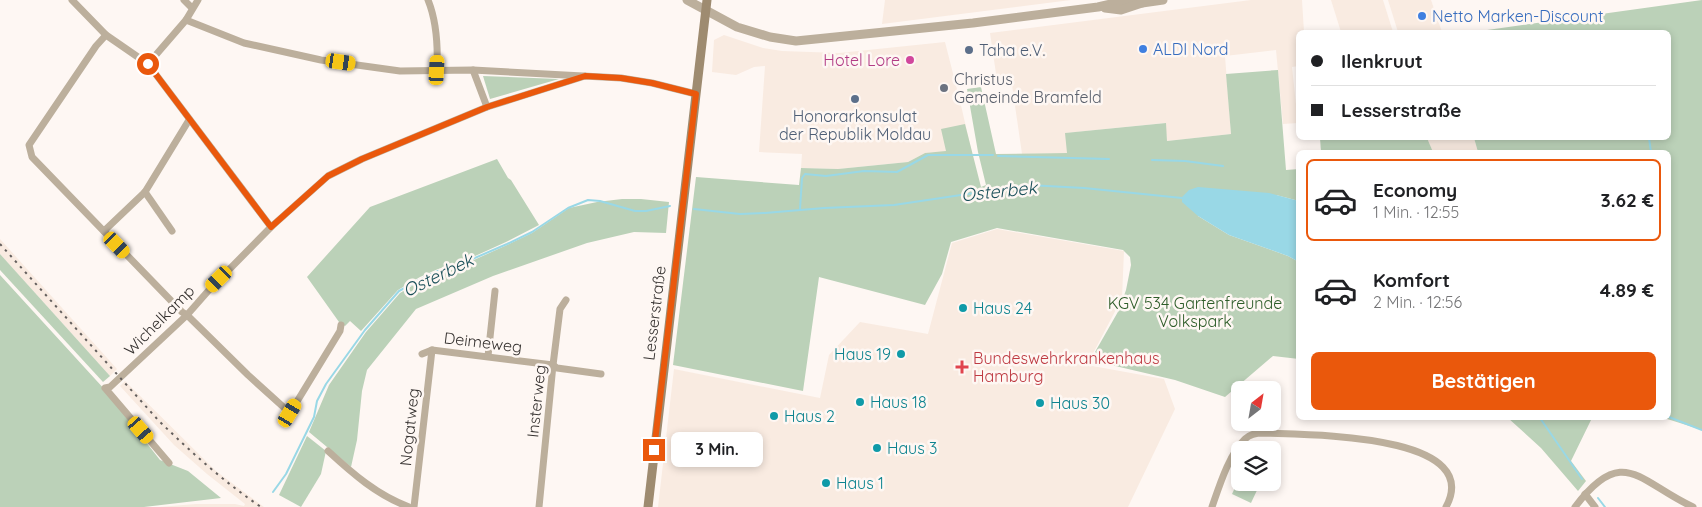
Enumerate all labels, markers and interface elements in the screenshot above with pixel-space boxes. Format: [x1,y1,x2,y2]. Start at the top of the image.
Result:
place label: Netto Marken-Discount [1432,6,1603,26]
marker: Netto Marken-Discount [1416,10,1428,22]
place label: ALDI Nord [1153,39,1229,59]
place label: Taha e.V. [979,40,1045,60]
marker: ALDI Nord [1137,43,1149,55]
marker: Taha e.V. [963,44,975,56]
text: Ilenkruut [1341,49,1423,73]
place label: Hotel Lore [823,50,900,70]
car [325,52,356,72]
route start [137,53,159,75]
marker: Hotel Lore [904,54,916,66]
car [428,55,445,85]
place label: Christus Gemeinde Bramfeld [954,69,1102,107]
marker: Christus Gemeinde Bramfeld [938,82,950,94]
marker: Honorarkonsulat der Republik Moldau [849,93,861,105]
text: Lesserstraße [1341,98,1461,122]
place label: Honorarkonsulat der Republik Moldau [779,106,931,144]
water label: Osterbek [960,175,1039,206]
icon: car [1313,178,1358,223]
text: Economy [1373,178,1457,202]
text: 3.62 € [1601,188,1654,212]
text: 1 Min. · 12:55 [1373,202,1459,222]
car [101,229,132,261]
water label: Osterbek [399,247,478,302]
car [203,263,234,295]
street label: Lesserstraße [638,265,670,361]
icon: car [1313,268,1358,313]
text: Komfort [1373,268,1450,292]
text: 4.89 € [1600,278,1654,302]
street label: Wichelkamp [120,281,198,359]
text: 2 Min. · 12:56 [1373,292,1462,312]
park label: KGV 534 Gartenfreunde Volkspark [1108,293,1282,331]
place label: Haus 24 [973,298,1032,318]
marker: Haus 24 [957,302,969,314]
street label: Deimeweg [443,327,523,357]
place label: Haus 19 [834,344,891,364]
marker: Haus 19 [895,348,907,360]
place label: Bundeswehrkrankenhaus Hamburg [973,348,1160,386]
button: Bestätigen [1311,352,1656,410]
marker: Bundeswehrkrankenhaus Hamburg [955,360,969,374]
street label: Insterweg [522,364,550,438]
north arrow [1231,381,1281,431]
map controls [1231,381,1281,491]
street label: Nogatweg [395,387,423,467]
place label: Haus 18 [870,392,927,412]
place label: Haus 30 [1050,393,1110,413]
car [275,396,304,430]
marker: Haus 18 [854,396,866,408]
marker: Haus 30 [1034,397,1046,409]
place label: Haus 2 [784,406,835,426]
marker: Haus 2 [768,410,780,422]
car [125,414,156,446]
callout: 3 Min. [672,432,764,468]
place label: Haus 3 [887,438,937,458]
route end [643,439,665,461]
text: 3 Min. [695,439,739,459]
button: layers [1231,441,1281,491]
marker: Haus 3 [871,442,883,454]
place label: Haus 1 [836,473,884,493]
marker: Haus 1 [820,477,832,489]

